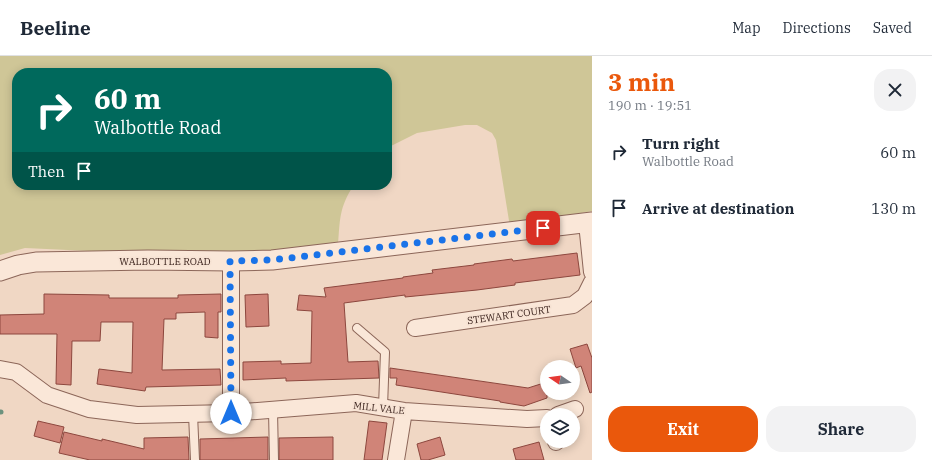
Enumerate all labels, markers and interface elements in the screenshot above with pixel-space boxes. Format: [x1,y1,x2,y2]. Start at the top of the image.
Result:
text: Beeline [20,16,91,40]
text: Map [732,19,761,37]
text: Directions [783,19,851,37]
text: Saved [873,19,912,37]
text: 3 min [608,66,675,98]
button: close [874,69,916,111]
text: 60 m [94,80,161,117]
icon: right [28,84,80,136]
text: 190 m · 19:51 [608,97,692,114]
text: Walbottle Road [94,116,221,139]
text: Turn right [642,134,720,153]
icon: right [608,141,630,163]
text: 60 m [880,143,916,162]
text: Walbottle Road [642,153,734,170]
icon: arrive [73,160,95,182]
text: Then [28,162,65,181]
icon: arrive [608,197,630,219]
text: Arrive at destination [642,199,794,218]
text: 130 m [871,199,916,218]
pin [526,211,560,245]
icon: arrive [532,217,554,239]
street label: WALBOTTLE ROAD [119,255,211,268]
street label: STEWART COURT [466,303,552,327]
north arrow [540,360,580,400]
map controls [540,360,580,448]
position arrow [210,392,252,434]
street label: MILL VALE [353,399,405,417]
button: Exit [608,406,758,452]
button: Share [766,406,916,452]
button: layers [540,408,580,448]

